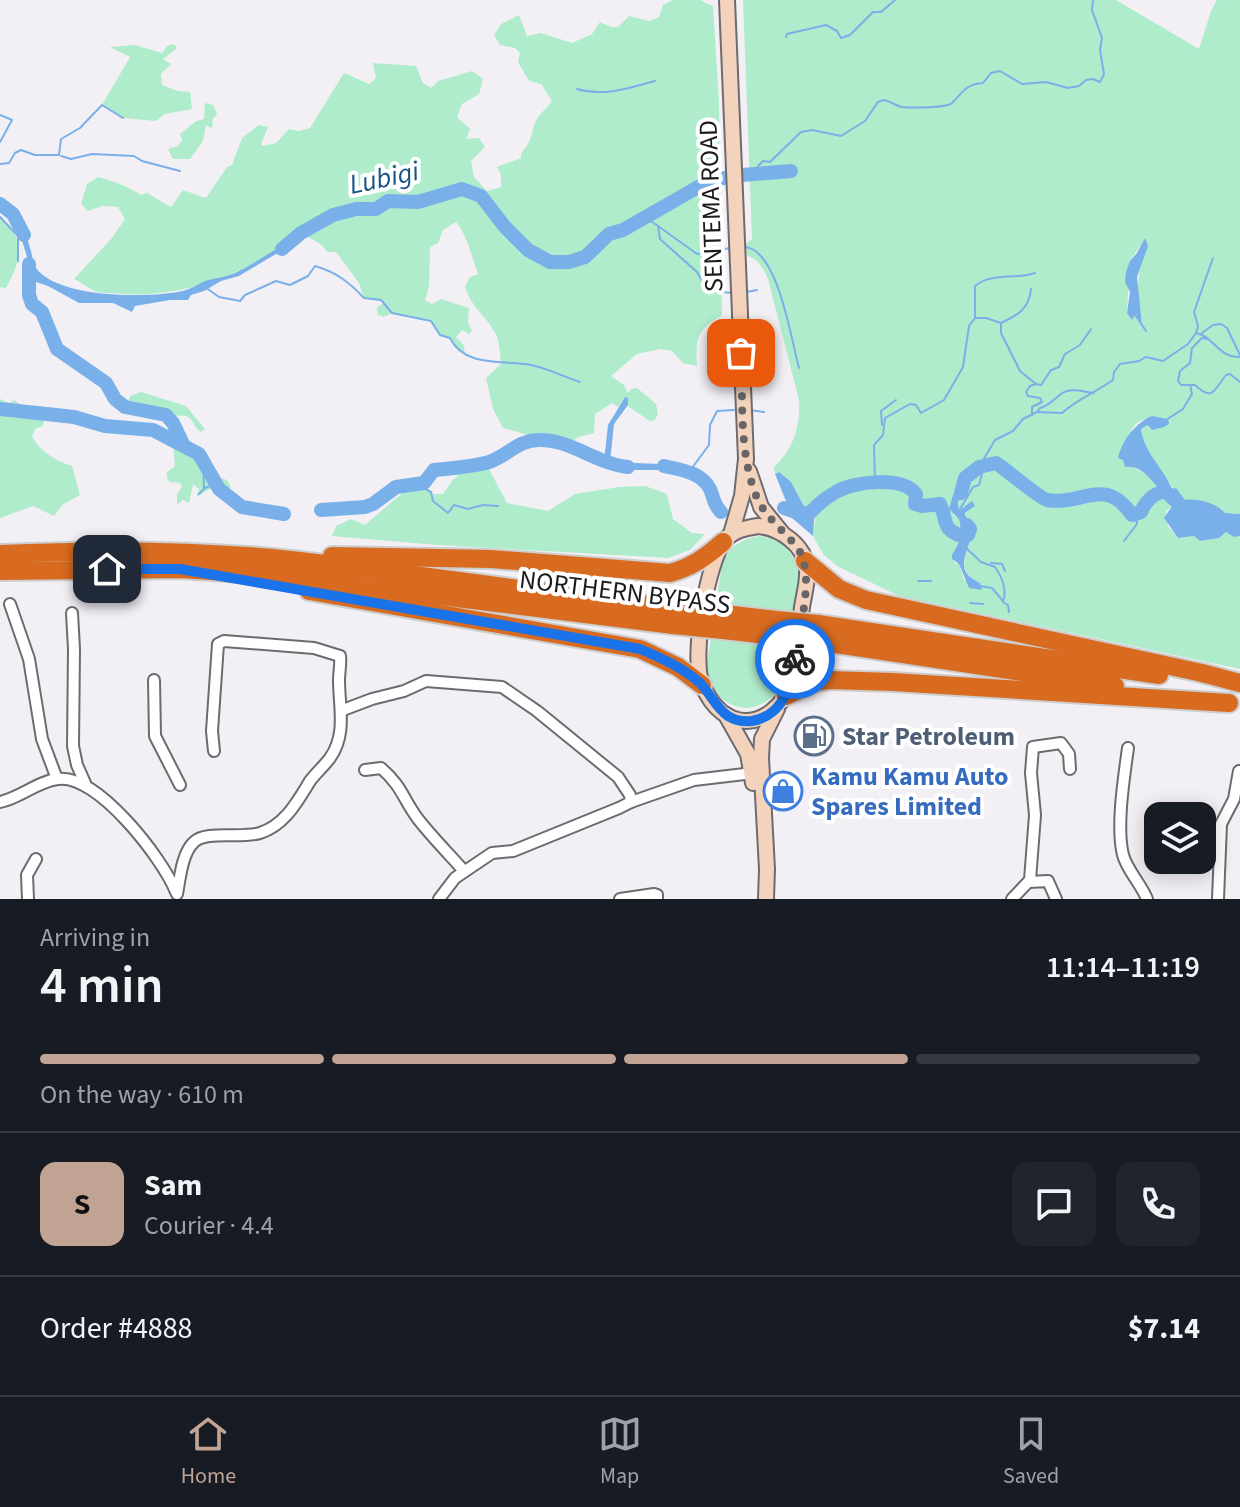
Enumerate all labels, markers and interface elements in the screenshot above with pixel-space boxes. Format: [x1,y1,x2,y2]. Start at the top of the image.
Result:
street label: SENTEMA ROAD [690,119,732,293]
water label: Lubigi [345,151,423,205]
pin [707,319,775,387]
icon: bag [719,331,763,375]
pin [73,535,141,603]
icon: home [85,547,129,591]
street label: NORTHERN BYPASS [517,561,733,623]
courier [755,619,835,699]
icon: bike [773,637,817,681]
fuel station icon: Star Petroleum [793,715,835,757]
place label: Star Petroleum [842,718,1015,755]
place label: Kamu Kamu Auto Spares Limited [811,758,1008,825]
shop icon: Kamu Kamu Auto Spares Limited [762,770,804,812]
map controls [1144,802,1216,874]
button: layers [1144,802,1216,874]
text: Arriving in [40,919,150,956]
text: 11:14–11:19 [1046,946,1200,989]
text: 4 min [40,949,164,1023]
text: On the way · 610 m [40,1076,244,1113]
button: chat [1012,1162,1096,1246]
button: phone [1116,1162,1200,1246]
text: Sam [144,1164,202,1207]
text: S [74,1183,90,1226]
text: Courier · 4.4 [144,1207,274,1244]
text: Order #4888 [40,1307,193,1350]
text: $7.14 [1128,1307,1200,1350]
tab: Home [181,1412,236,1492]
tab: Map [598,1412,642,1492]
tab: Saved [1003,1412,1059,1492]

